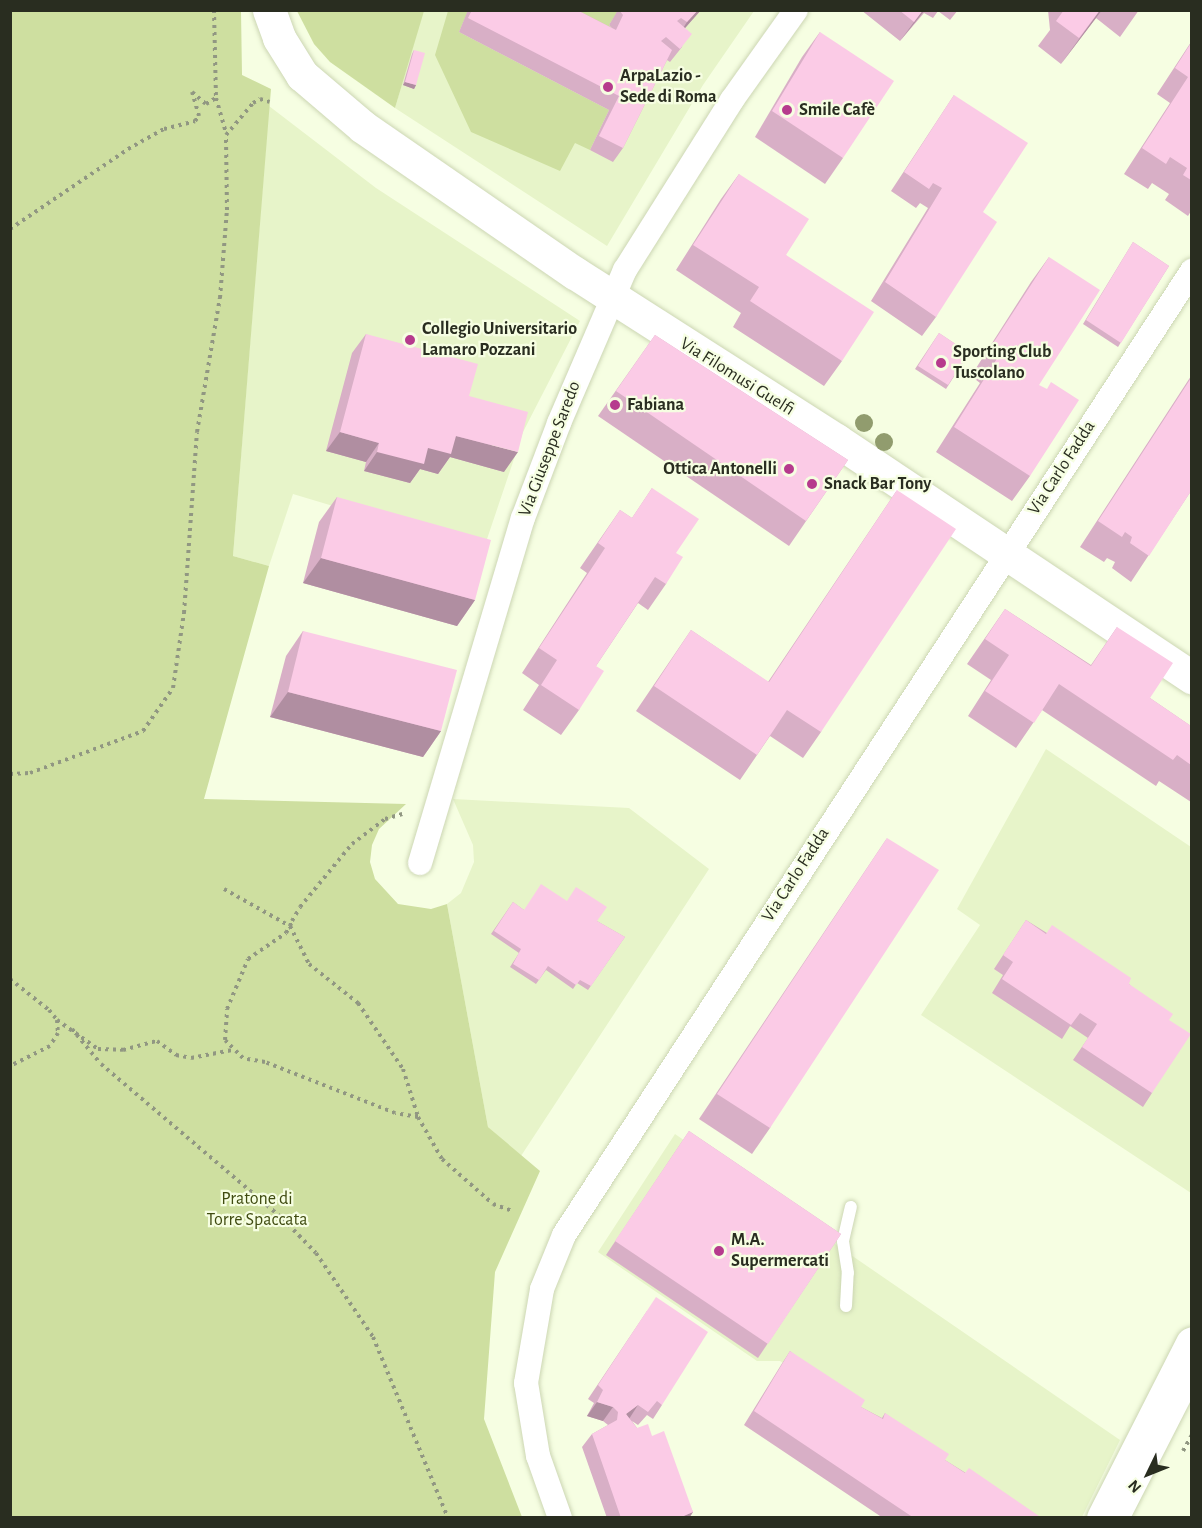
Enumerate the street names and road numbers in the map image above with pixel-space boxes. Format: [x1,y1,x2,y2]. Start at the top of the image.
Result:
street label: Via Filomusi Guelfi [676,333,798,421]
street label: Via Giuseppe Saredo [514,378,586,520]
street label: Via Carlo Fadda [1024,417,1100,519]
street label: Via Carlo Fadda [758,824,834,926]

